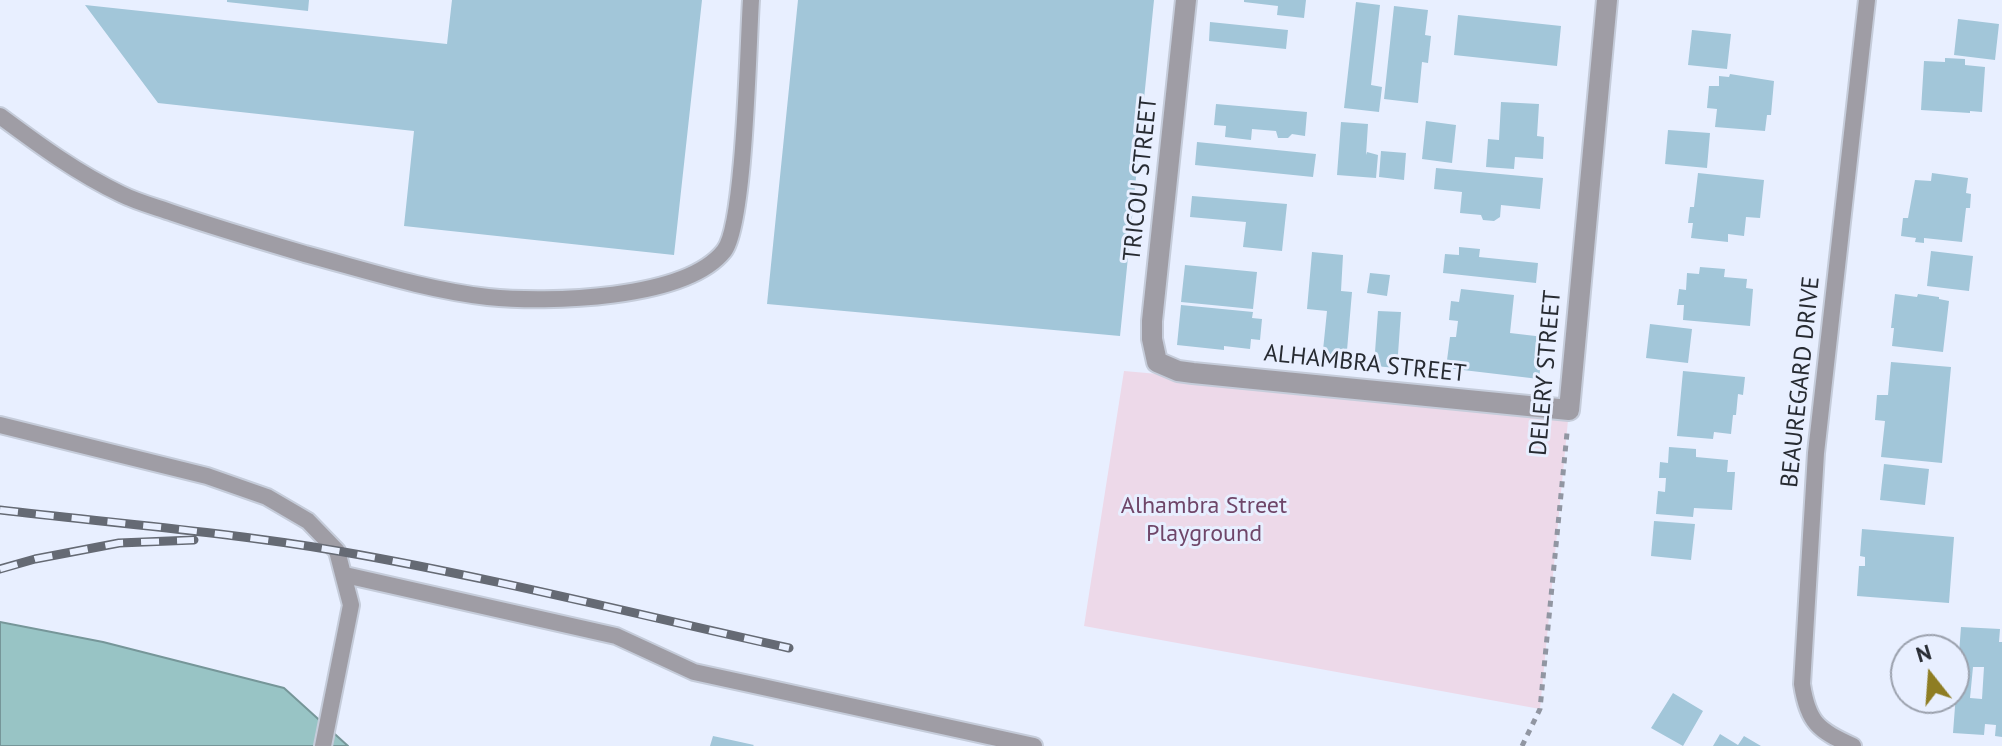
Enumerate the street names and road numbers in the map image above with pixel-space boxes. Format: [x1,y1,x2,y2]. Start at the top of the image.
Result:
street label: TRICOU STREET [1118,95,1164,263]
street label: BEAUREGARD DRIVE [1776,275,1826,489]
street label: DELERY STREET [1524,289,1568,457]
street label: ALHAMBRA STREET [1262,339,1468,389]

